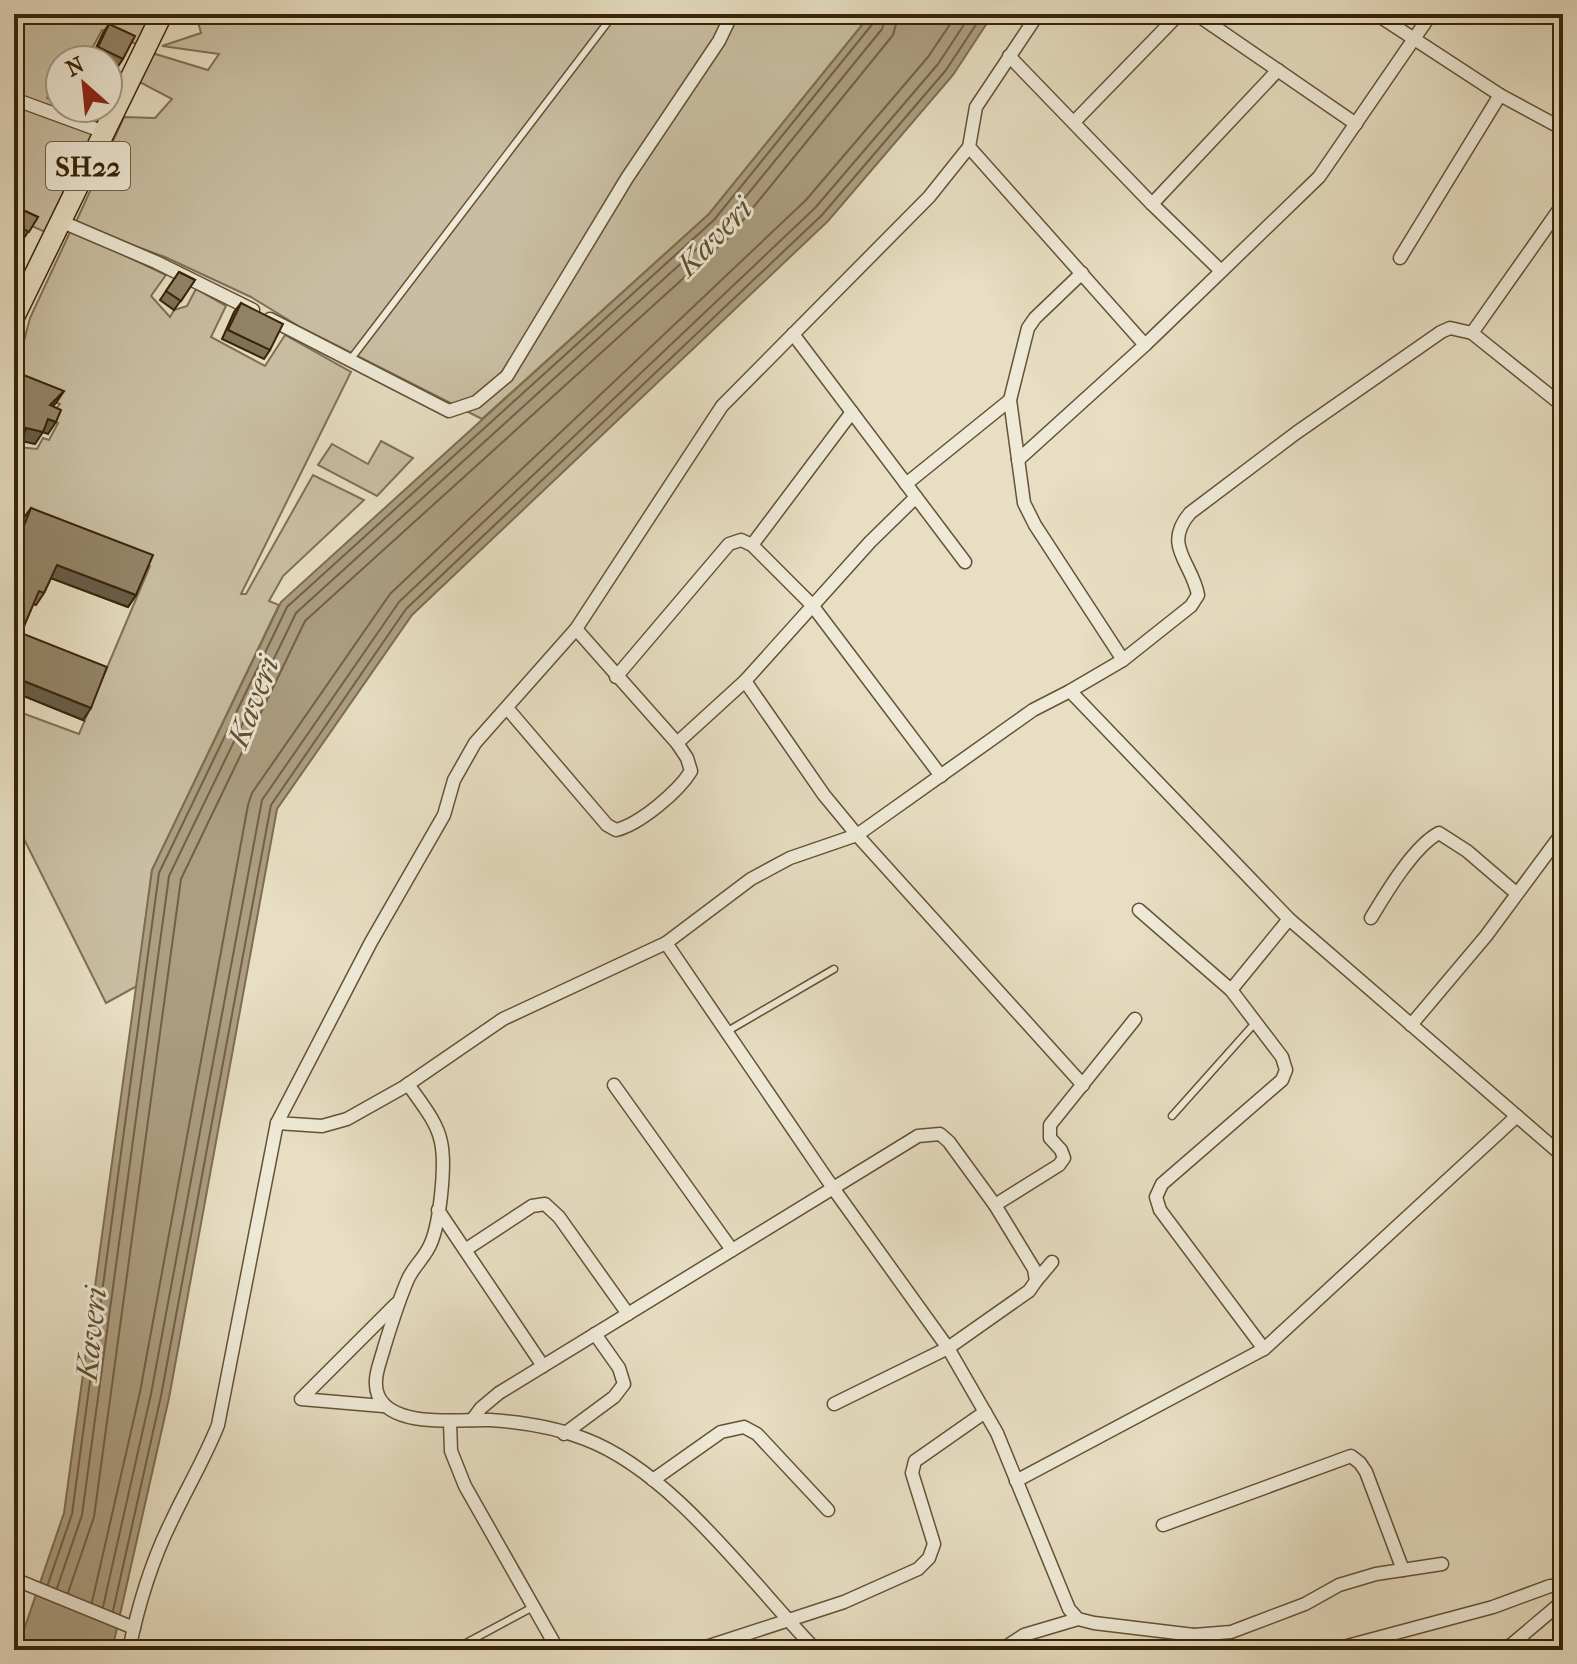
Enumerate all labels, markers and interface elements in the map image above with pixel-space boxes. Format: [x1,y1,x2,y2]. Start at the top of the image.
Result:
north arrow [44,44,124,124]
text: N [62,52,89,82]
road number: SH22 [46,142,130,190]
water label: Kaveri [667,188,762,285]
water label: Kaveri [218,649,288,754]
water label: Kaveri [68,1283,115,1384]

